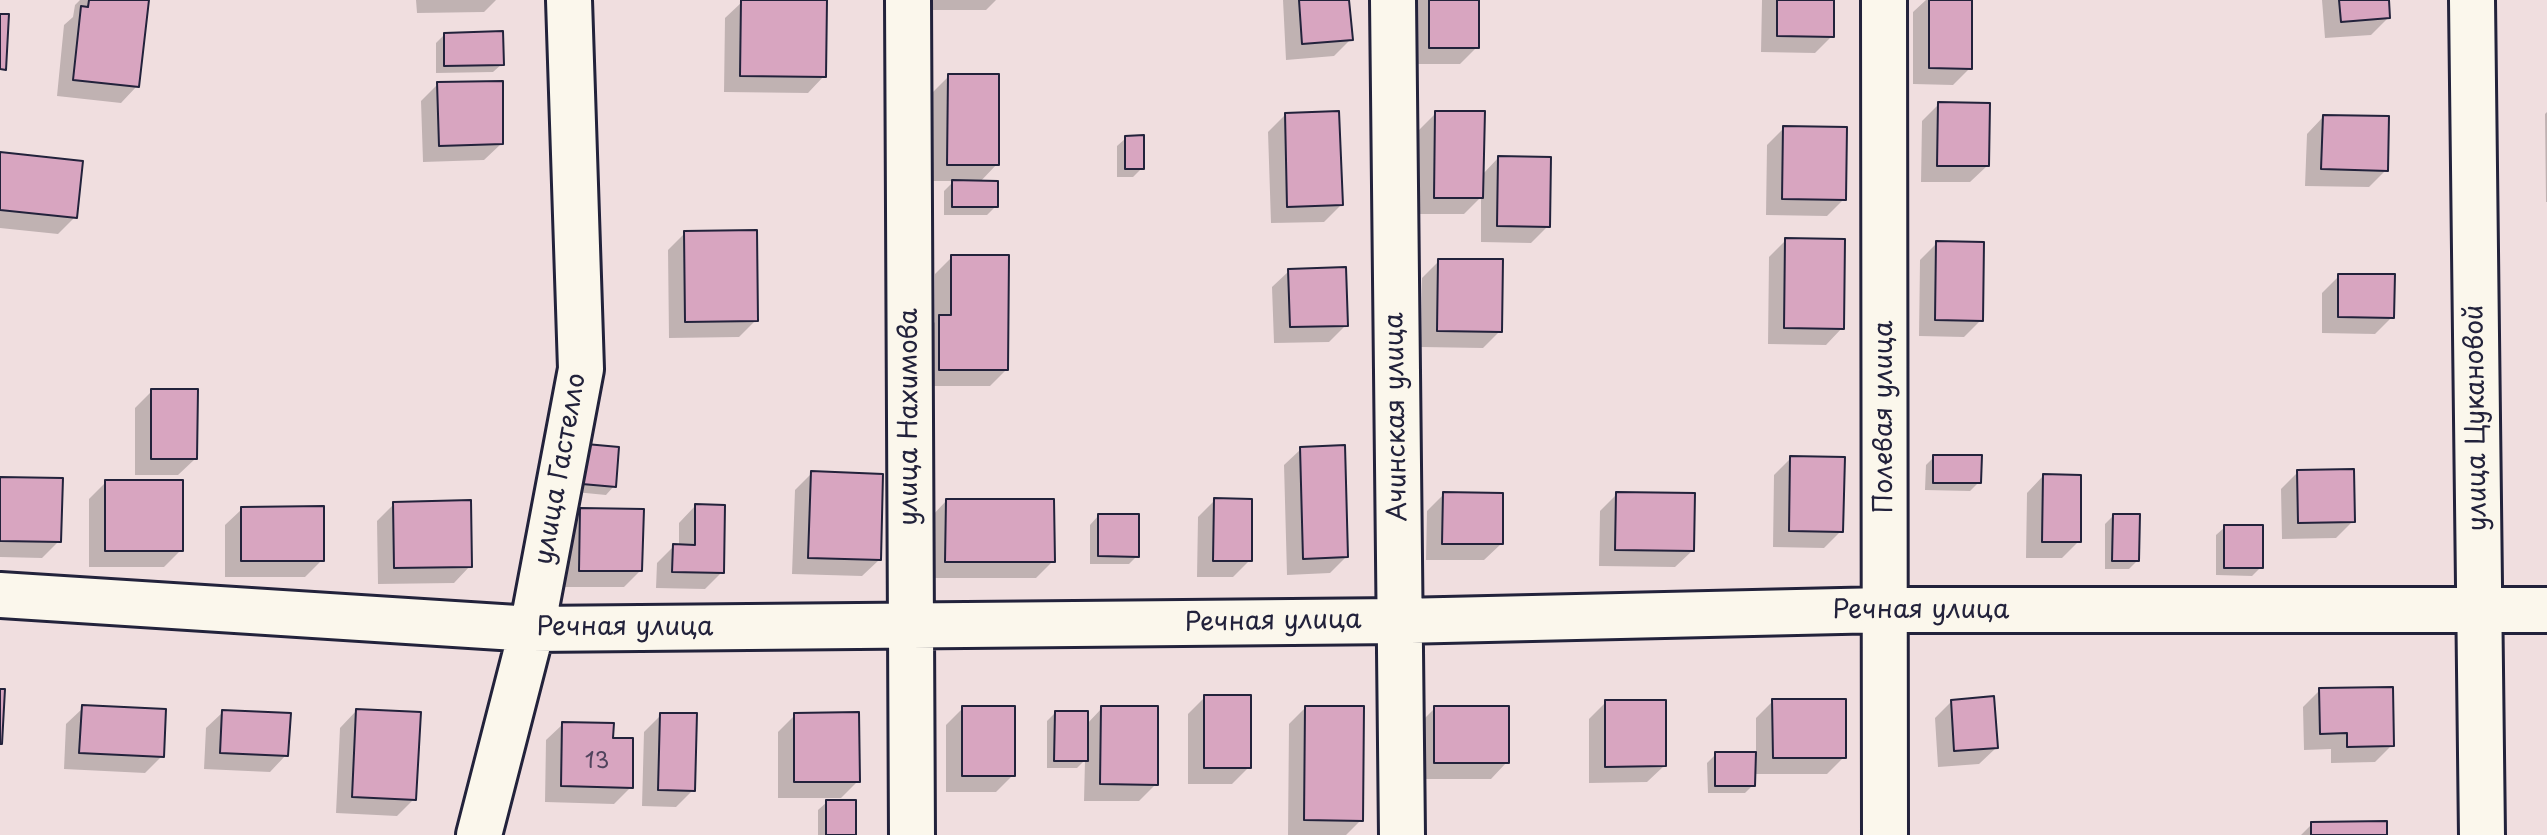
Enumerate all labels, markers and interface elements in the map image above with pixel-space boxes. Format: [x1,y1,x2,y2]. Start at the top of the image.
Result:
street label: улица Цукановой [2459,304,2495,532]
street label: улица Нахимова [894,308,926,526]
street label: Ачинская улица [1380,312,1414,522]
street label: Полевая улица [1869,321,1901,513]
street label: улица Гастелло [529,371,593,567]
street label: Речная улица [1833,595,2009,627]
street label: Речная улица [1184,605,1362,639]
street label: Речная улица [537,612,713,644]
house number: 13 [585,749,609,775]

